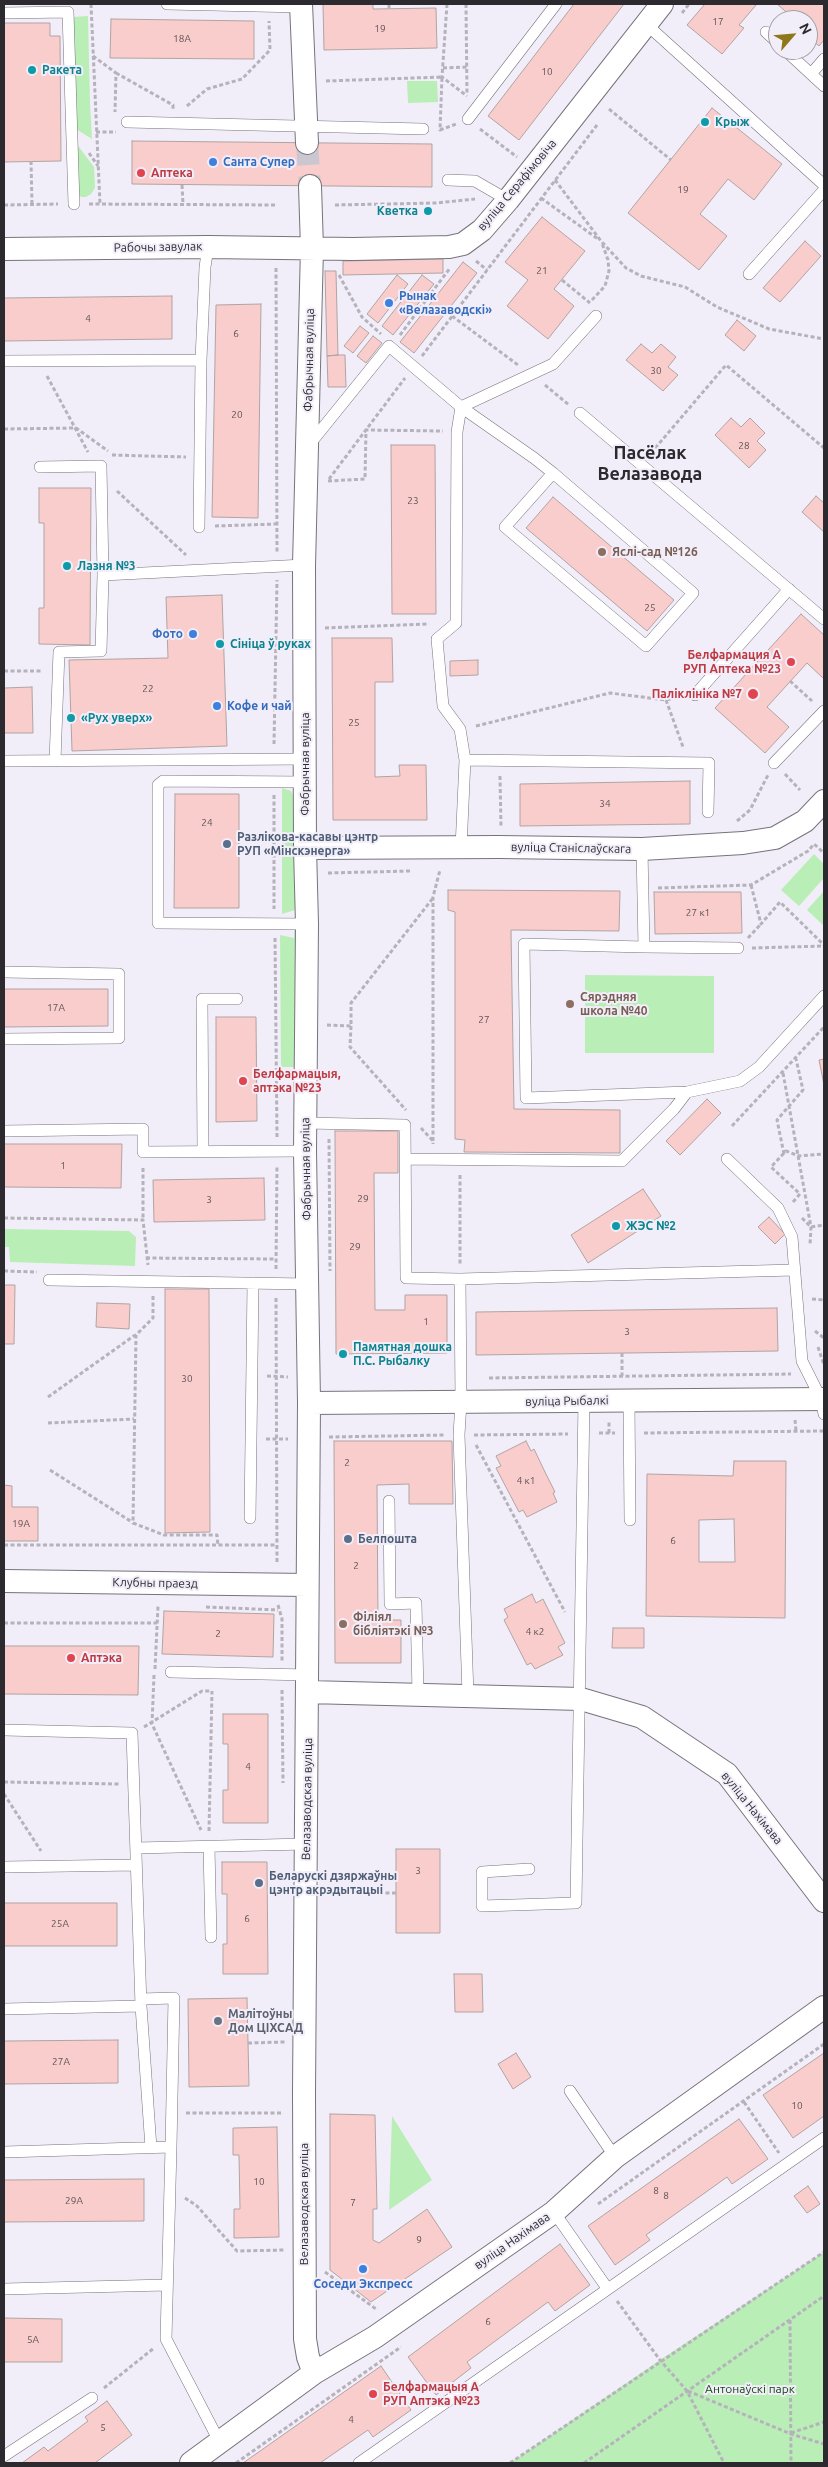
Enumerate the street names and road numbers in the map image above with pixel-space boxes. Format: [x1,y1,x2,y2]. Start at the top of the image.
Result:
street label: вуліца Серафімовіча [475,136,559,234]
street label: Рабочы завулак [114,239,202,255]
street label: Фабрычная вуліца [301,308,317,412]
street label: Фабрычная вуліца [298,712,312,816]
street label: вуліца Станіслаўскага [511,840,631,856]
street label: Фабрычная вуліца [298,1117,314,1221]
street label: вуліца Рыбалкі [525,1393,609,1409]
street label: Клубны праезд [112,1575,198,1591]
street label: Велазаводская вуліца [299,1738,315,1860]
street label: вуліца Нахімава [718,1769,786,1847]
street label: Велазаводская вуліца [297,2143,311,2265]
street label: вуліца Нахімава [471,2210,553,2272]

